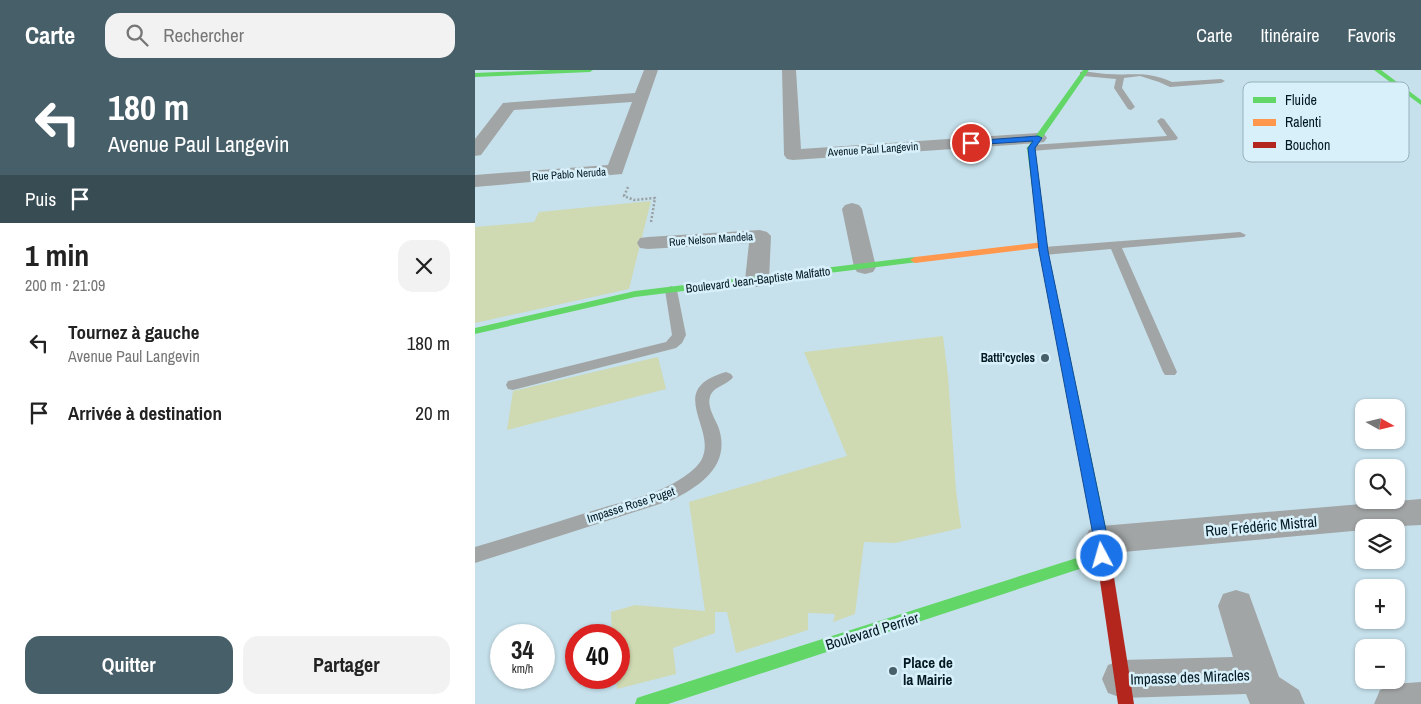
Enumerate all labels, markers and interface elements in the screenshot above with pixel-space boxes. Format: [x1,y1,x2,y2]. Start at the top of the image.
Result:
search box [105,13,455,58]
text: Carte [25,19,75,51]
icon: search [123,21,151,49]
text: Rechercher [163,22,244,48]
text: Carte [1196,23,1232,48]
text: Itinéraire [1260,23,1320,48]
text: Favoris [1348,23,1396,48]
legend [1243,82,1409,162]
text: 180 m [108,84,189,131]
icon: left [25,90,90,155]
text: Fluide [1285,91,1317,109]
text: Ralenti [1285,113,1321,131]
pin [950,122,992,164]
text: Avenue Paul Langevin [108,129,289,159]
icon: arrive [957,129,985,157]
text: Bouchon [1285,136,1330,154]
street label: Avenue Paul Langevin [826,139,919,159]
street label: Rue Pablo Neruda [531,164,607,184]
icon: arrive [66,185,94,213]
text: Puis [25,186,56,212]
street label: Rue Nelson Mandela [668,229,754,249]
text: 1 min [25,235,89,275]
button: close [398,240,450,292]
street label: Boulevard Jean-Baptiste Malfatto [685,263,831,297]
text: 200 m · 21:09 [25,274,105,296]
text: Tournez à gauche [68,319,199,345]
icon: left [25,329,53,357]
text: 180 m [407,330,450,356]
text: Avenue Paul Langevin [68,345,200,367]
place label: Batti'cycles [981,350,1036,366]
marker: Batti'cycles [1039,352,1051,364]
icon: arrive [25,399,53,427]
north arrow [1355,399,1405,449]
map controls [1355,399,1405,689]
text: Arrivée à destination [68,400,222,426]
text: 20 m [415,400,450,426]
button: search [1355,459,1405,509]
street label: Impasse Rose Puget [585,483,677,527]
street label: Rue Frédéric Mistral [1204,511,1318,541]
button: layers [1355,519,1405,569]
position arrow [1075,529,1127,581]
button: + [1355,579,1405,629]
street label: Boulevard Perrier [823,607,921,655]
speed limit sign: 40 [565,624,630,689]
text: 34 [511,633,534,667]
button: Quitter [25,636,233,694]
button: Partager [243,636,450,694]
button: − [1355,639,1405,689]
place label: Place de la Mairie [903,652,953,690]
text: km/h [512,661,533,677]
street label: Impasse des Miracles [1130,664,1250,690]
marker: Place de la Mairie [887,665,899,677]

